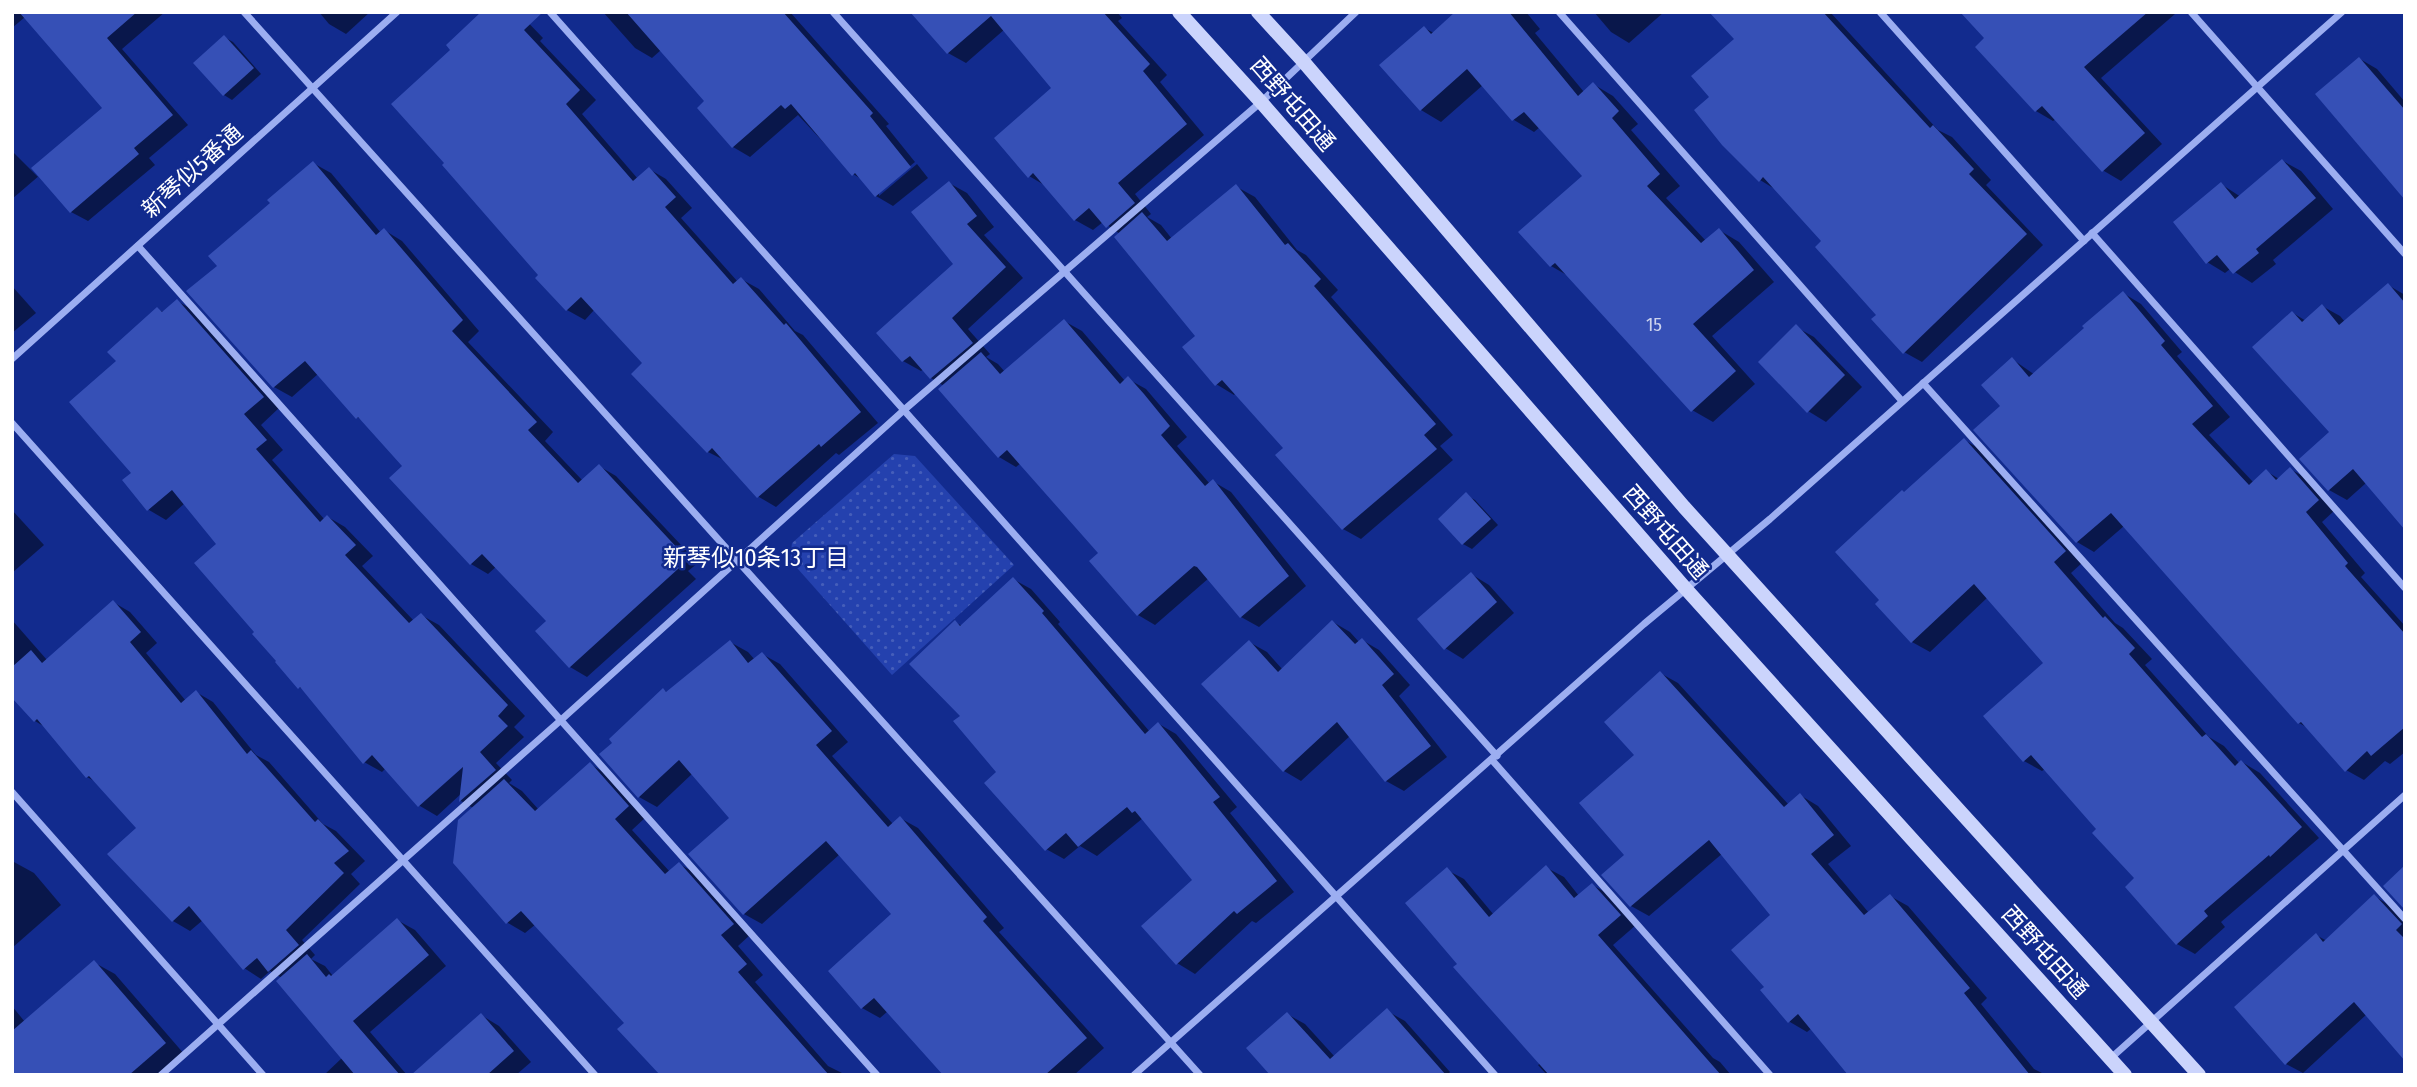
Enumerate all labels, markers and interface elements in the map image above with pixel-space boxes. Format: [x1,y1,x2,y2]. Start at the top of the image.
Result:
street label: 西野屯田通 [1245,51,1341,157]
street label: 新琴似5番通 [136,119,248,223]
house number: 15 [1646,313,1662,336]
street label: 西野屯田通 [1618,479,1714,585]
district label: 新琴似10条13丁目 [663,544,849,572]
street label: 西野屯田通 [1996,900,2094,1004]

